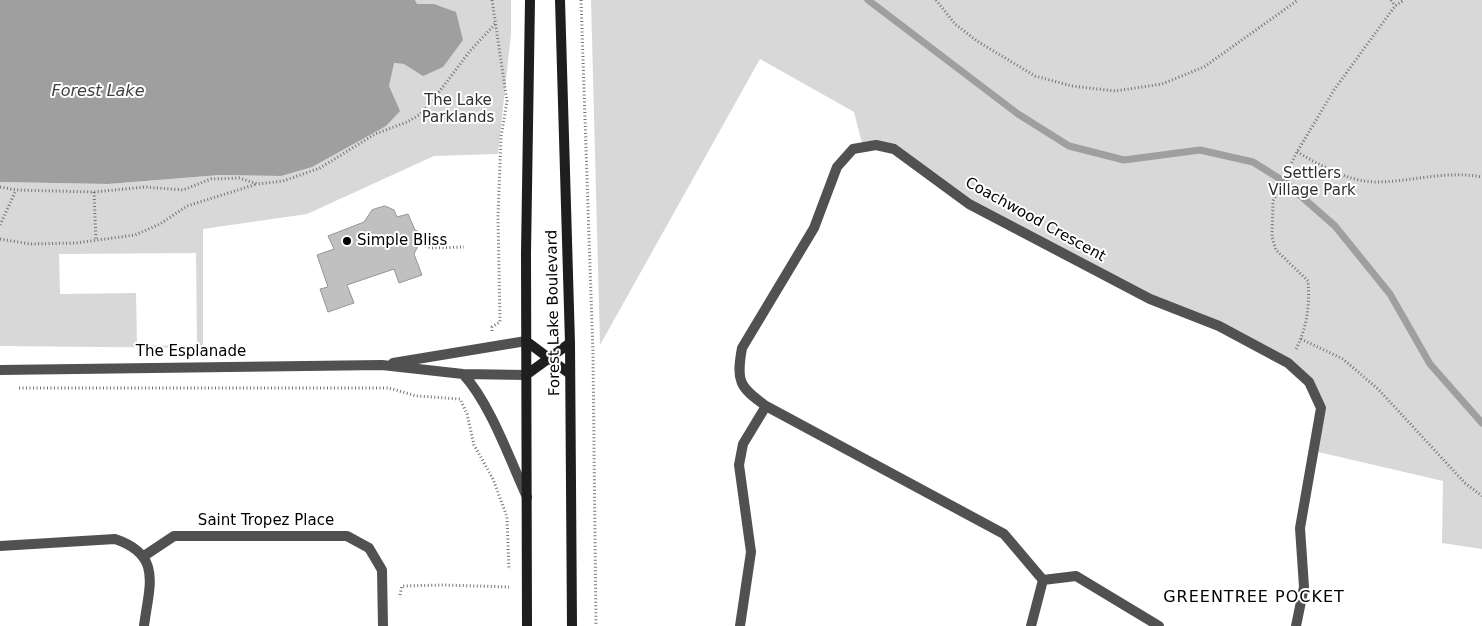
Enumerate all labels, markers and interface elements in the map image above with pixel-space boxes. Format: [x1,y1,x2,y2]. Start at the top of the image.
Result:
water label: Forest Lake [52,82,144,102]
park label: The Lake Parklands [422,92,494,127]
park label: Settlers Village Park [1268,165,1356,200]
street label: Coachwood Crescent [962,174,1108,266]
street label: Forest Lake Boulevard [544,230,564,396]
place label: Simple Bliss [357,232,447,250]
marker: Simple Bliss [341,235,353,247]
street label: The Esplanade [136,343,246,361]
street label: Saint Tropez Place [198,512,334,530]
district label: GREENTREE POCKET [1161,588,1347,608]

